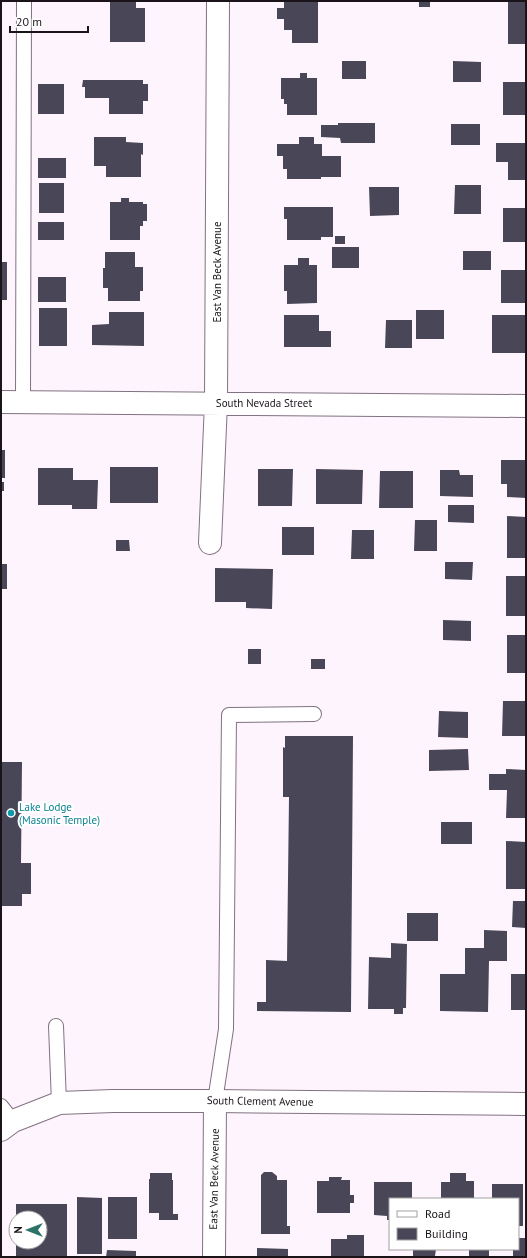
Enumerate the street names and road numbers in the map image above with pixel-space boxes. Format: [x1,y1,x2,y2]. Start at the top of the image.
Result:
street label: East Van Beck Avenue [210,221,224,323]
street label: South Nevada Street [216,396,312,410]
street label: South Clement Avenue [207,1093,314,1109]
street label: East Van Beck Avenue [206,1128,222,1230]

